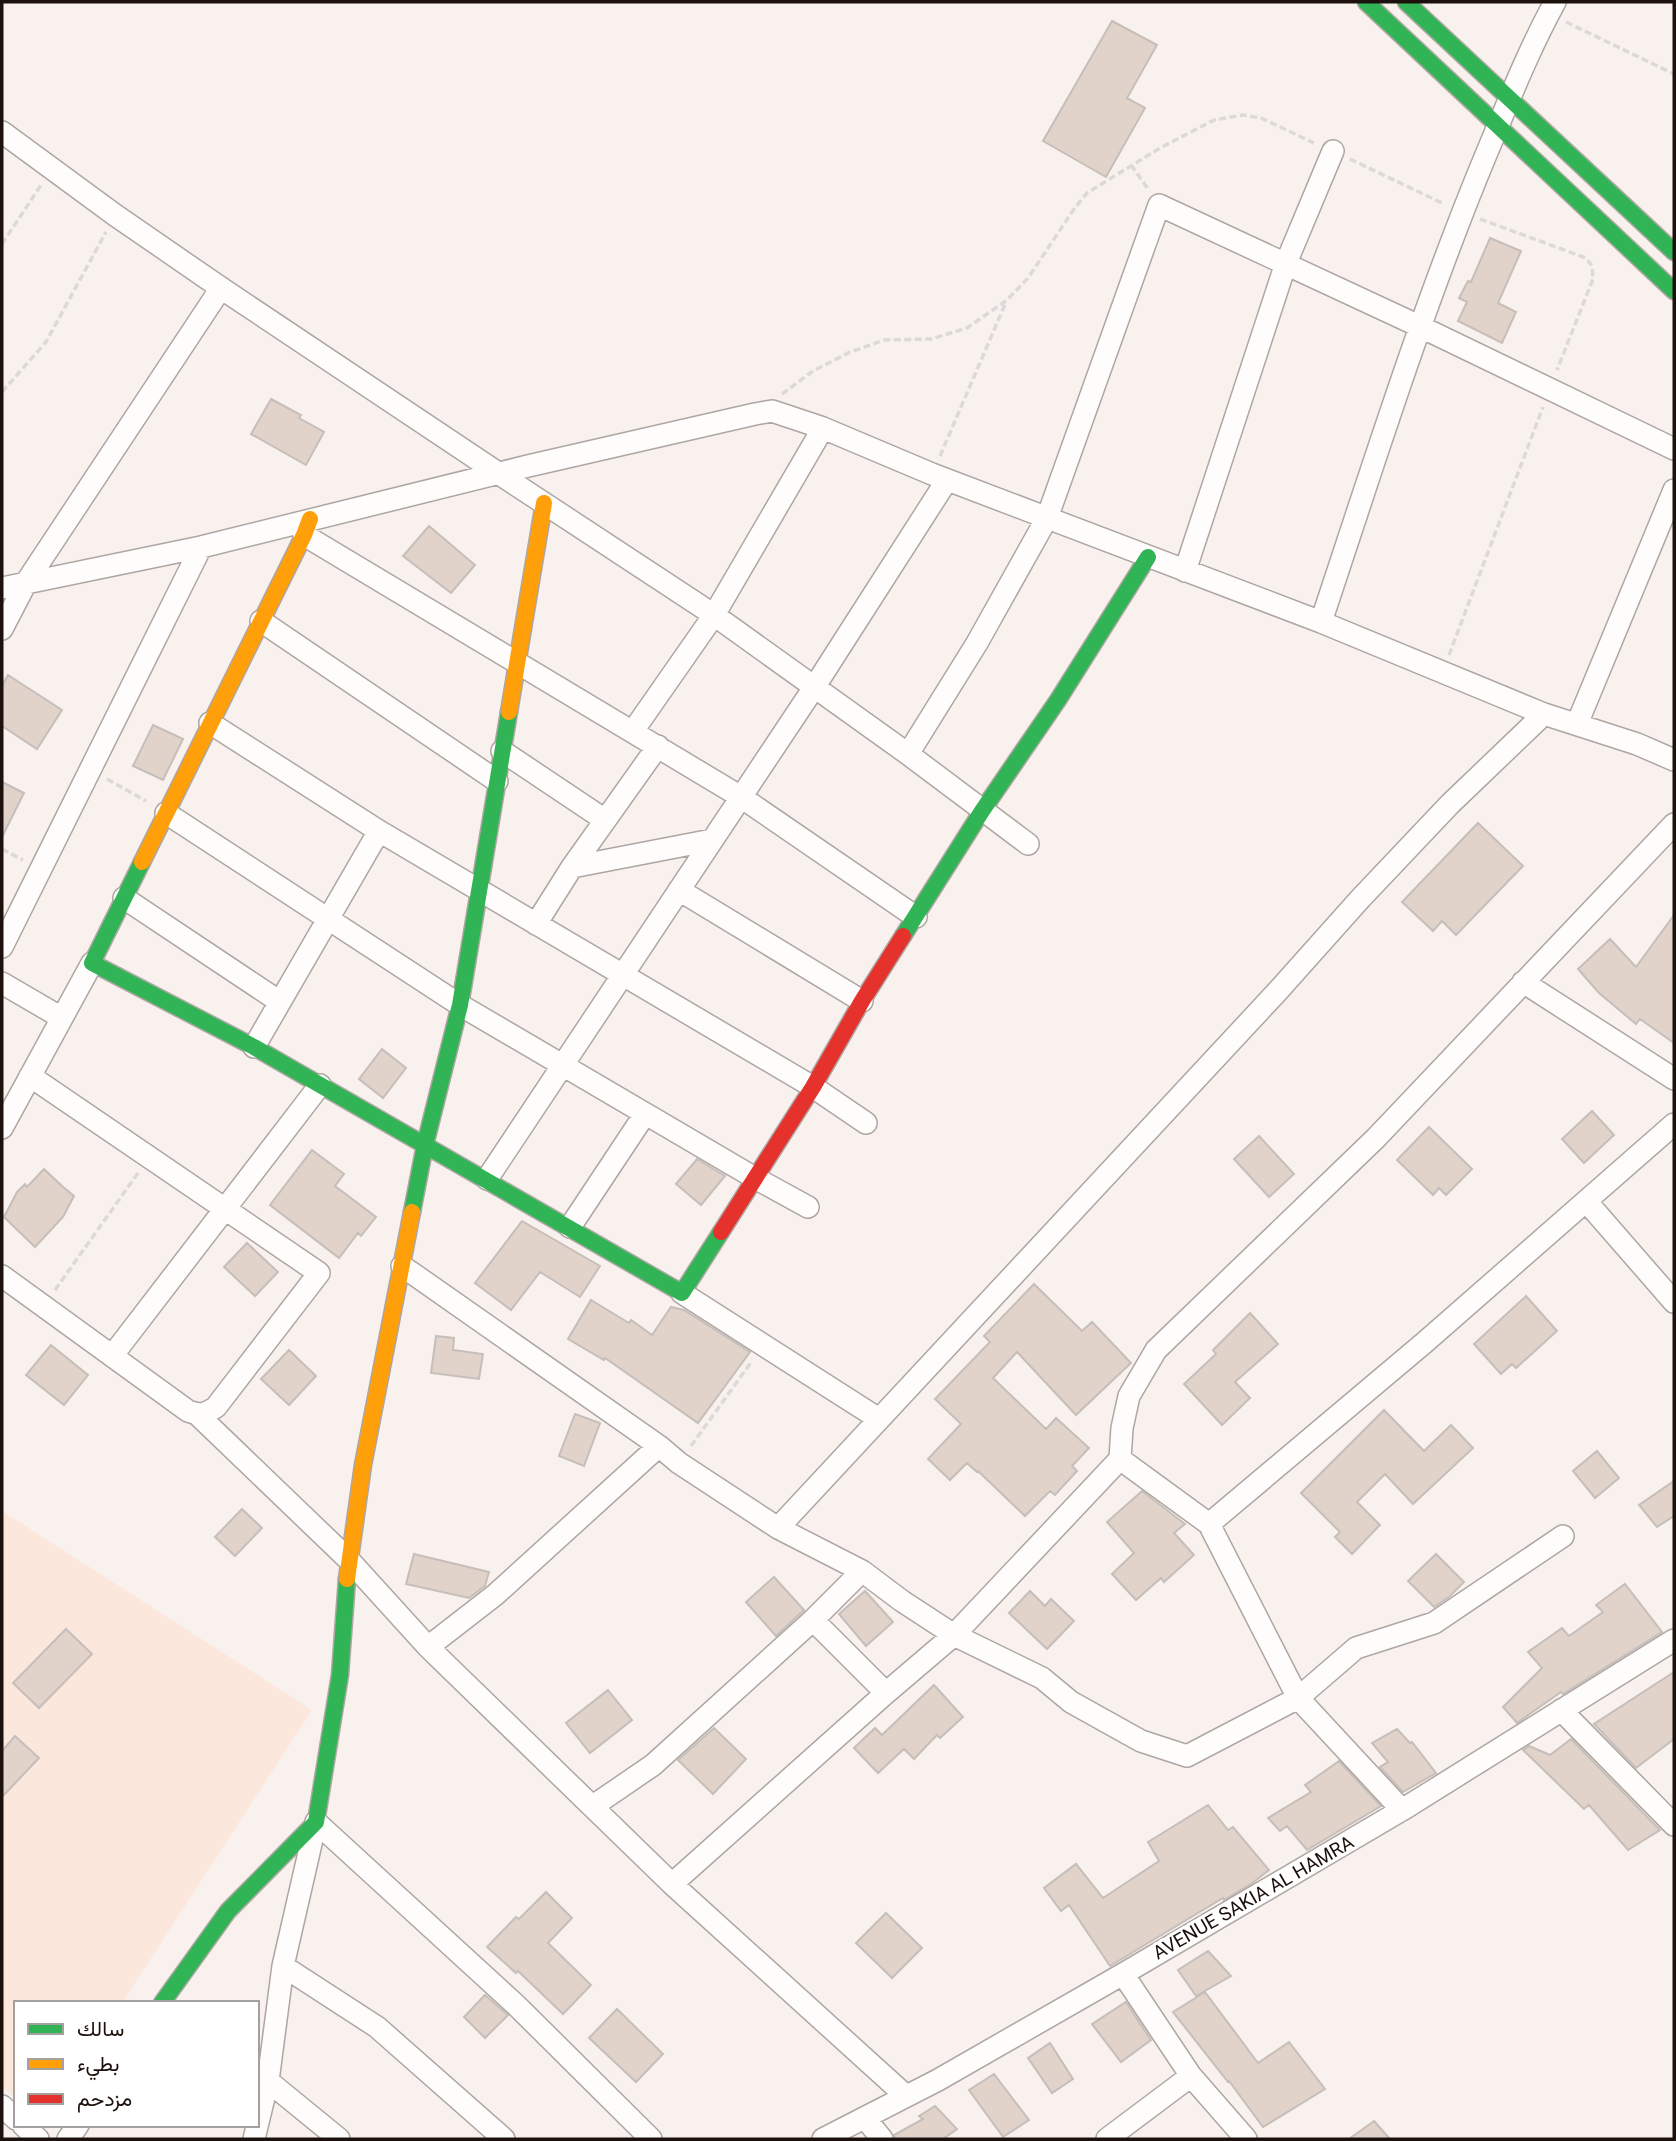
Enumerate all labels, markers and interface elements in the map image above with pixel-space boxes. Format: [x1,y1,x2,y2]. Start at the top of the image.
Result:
street label: AVENUE SAKIA AL HAMRA [1149,1830,1358,1964]
legend [14,2001,259,2127]
text: سالك [77,2017,124,2041]
text: بطيء [77,2052,120,2081]
text: مزدحم [77,2087,132,2113]

